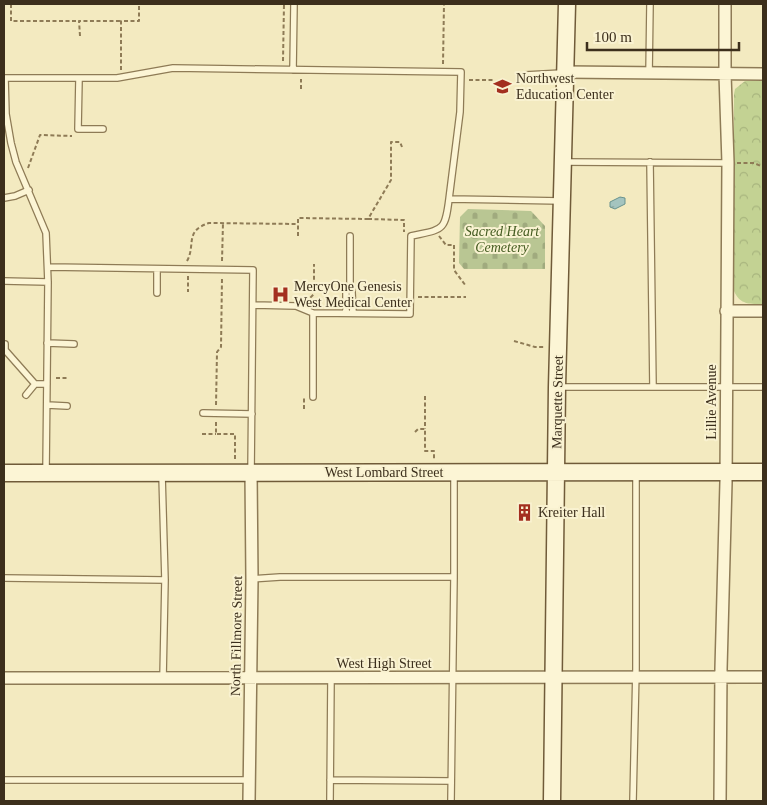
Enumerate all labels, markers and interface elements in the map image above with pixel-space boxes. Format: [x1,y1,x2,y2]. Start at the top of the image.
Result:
scale bar [587,20,740,52]
text: 100 m [594,29,632,45]
place label: Northwest Education Center [516,71,614,102]
school or university icon: Northwest Education Center [492,76,512,96]
park label: Sacred Heart Cemetery [465,224,540,255]
place label: MercyOne Genesis West Medical Center [294,279,412,310]
hospital icon: MercyOne Genesis West Medical Center [270,284,290,304]
street label: Marquette Street [549,355,566,449]
street label: Lillie Avenue [704,364,719,440]
street label: West Lombard Street [325,465,443,480]
building icon: Kreiter Hall [514,502,534,522]
place label: Kreiter Hall [538,505,605,520]
street label: North Fillmore Street [228,576,245,696]
street label: West High Street [336,656,432,671]

